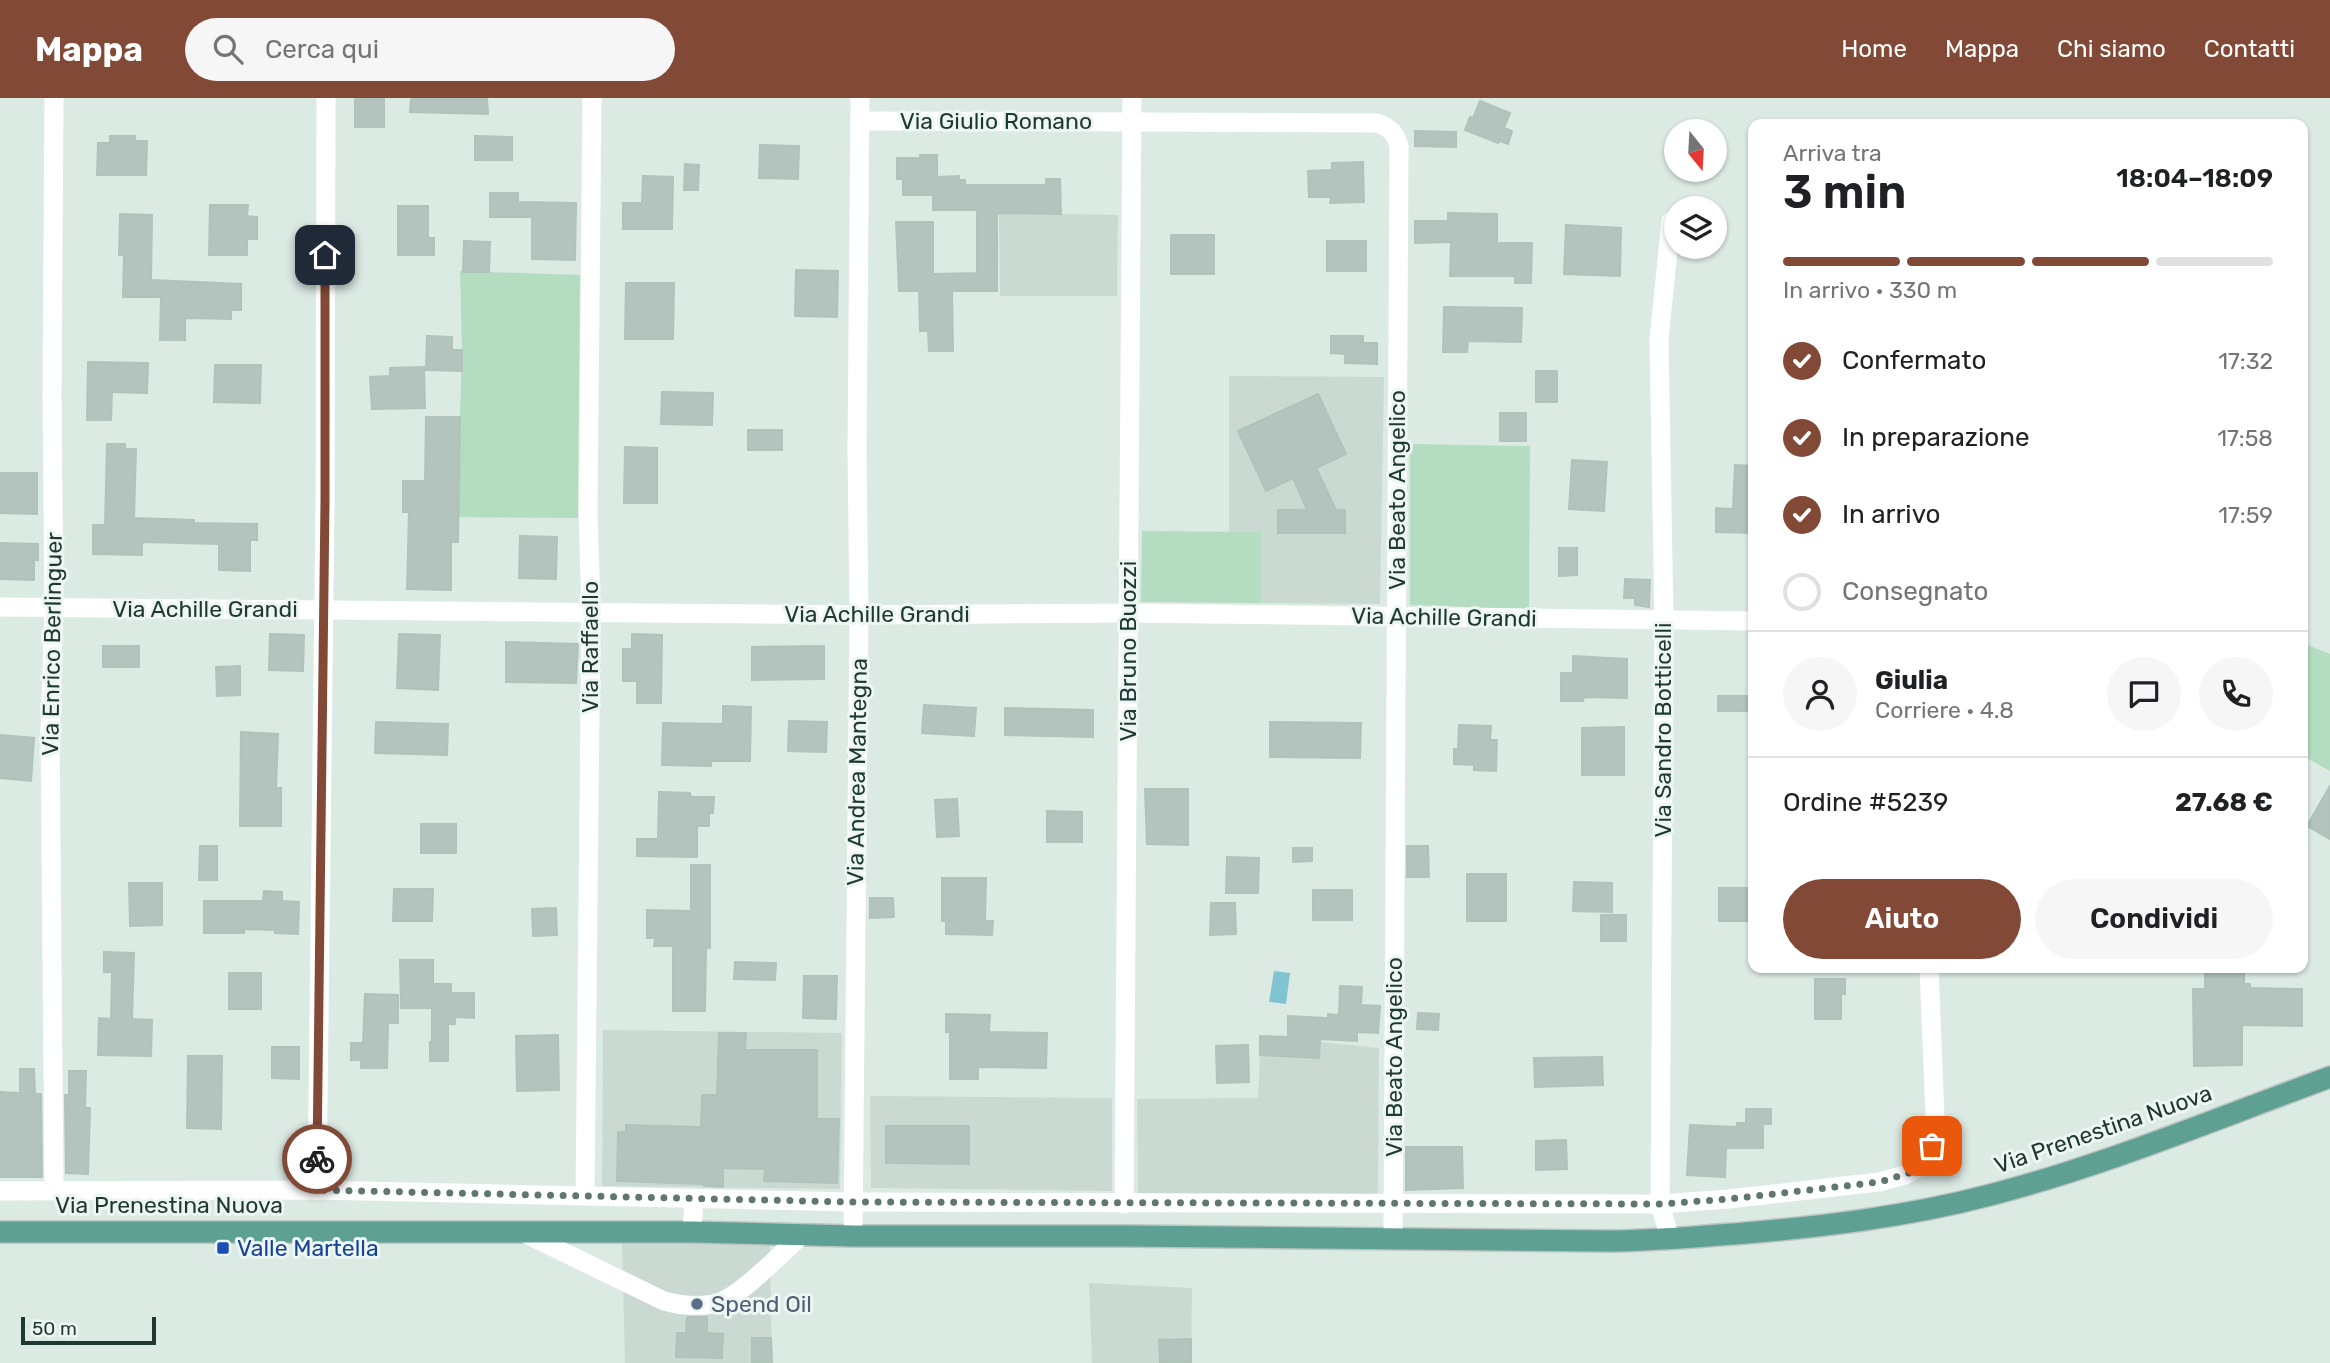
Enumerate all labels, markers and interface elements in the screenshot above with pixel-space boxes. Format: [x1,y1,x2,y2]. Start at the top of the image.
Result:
search box [185,18,675,81]
text: Mappa [35,30,143,69]
icon: search [209,30,247,68]
text: Cerca qui [265,34,379,65]
text: Home [1841,35,1907,63]
text: Mappa [1945,35,2019,63]
text: Chi siamo [2057,35,2166,63]
text: Contatti [2204,35,2295,63]
street label: Via Giulio Romano [900,107,1092,135]
north arrow [1664,119,1727,182]
map controls [1664,119,1727,259]
text: Arriva tra [1783,139,1882,167]
text: 18:04–18:09 [2116,163,2273,194]
text: 3 min [1783,165,1906,220]
button: layers [1664,196,1727,259]
pin [295,225,355,285]
icon: home [306,236,344,274]
text: In arrivo · 330 m [1783,276,1957,304]
icon: check [1783,342,1821,380]
text: Confermato [1842,345,1986,376]
text: 17:32 [2218,347,2273,375]
street label: Via Beato Angelico [1383,390,1411,590]
icon: check [1783,419,1821,457]
text: In preparazione [1842,422,2030,453]
text: 17:58 [2217,424,2273,452]
icon: check [1783,496,1821,534]
text: In arrivo [1842,499,1940,530]
text: 17:59 [2218,501,2273,529]
street label: Via Enrico Berlinguer [36,532,68,756]
street label: Via Bruno Buozzi [1114,561,1142,741]
text: Consegnato [1842,576,1988,607]
street label: Via Raffaello [576,581,604,713]
street label: Via Achille Grandi [112,595,298,623]
street label: Via Achille Grandi [784,600,970,628]
street label: Via Achille Grandi [1351,601,1537,633]
street label: Via Sandro Botticelli [1649,622,1677,838]
button: person [1783,657,1857,731]
button: chat [2107,657,2181,731]
button: phone [2199,657,2273,731]
street label: Via Andrea Mantegna [841,658,873,886]
text: Giulia [1875,665,1948,696]
text: Corriere · 4.8 [1875,696,2014,724]
text: Ordine #5239 [1783,787,1949,818]
text: 27.68 € [2175,787,2273,818]
button: Aiuto [1783,879,2021,959]
button: Condividi [2035,879,2273,959]
street label: Via Beato Angelico [1380,957,1408,1157]
street label: Via Prenestina Nuova [1991,1079,2215,1179]
pin [1902,1116,1962,1176]
courier [282,1124,352,1194]
icon: bag [1913,1127,1951,1165]
icon: bike [298,1140,336,1178]
street label: Via Prenestina Nuova [55,1191,283,1219]
place label: Valle Martella [237,1234,379,1262]
marker: Valle Martella [215,1240,231,1256]
place label: Spend Oil [711,1290,812,1318]
marker: Spend Oil [689,1296,705,1312]
scale bar [21,1314,156,1346]
text: 50 m [32,1317,77,1340]

